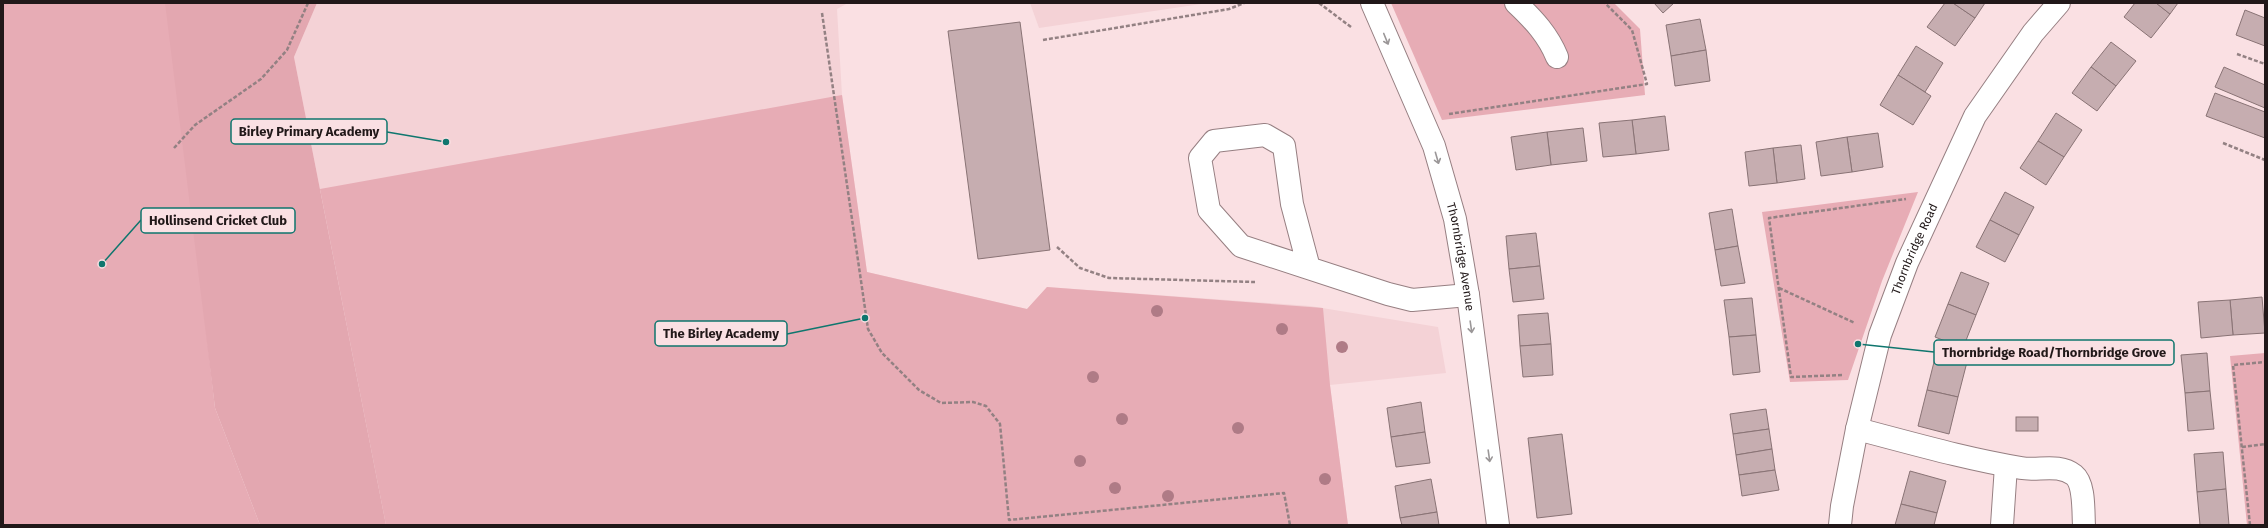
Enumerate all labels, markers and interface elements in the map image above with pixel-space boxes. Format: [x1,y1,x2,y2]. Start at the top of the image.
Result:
one-way arrow [1383,33,1391,45]
callout: Birley Primary Academy [231,119,387,144]
text: Birley Primary Academy [239,124,380,139]
one-way arrow [1434,152,1442,165]
street label: Thornbridge Avenue [1444,201,1477,312]
street label: Thornbridge Road [1889,201,1941,296]
callout: Hollinsend Cricket Club [141,208,295,233]
text: Hollinsend Cricket Club [149,213,287,228]
one-way arrow [1467,320,1475,333]
callout: The Birley Academy [655,321,787,346]
text: The Birley Academy [663,326,779,341]
callout: Thornbridge Road/Thornbridge Grove [1934,340,2174,365]
text: Thornbridge Road/Thornbridge Grove [1942,345,2166,360]
one-way arrow [1485,449,1493,462]

